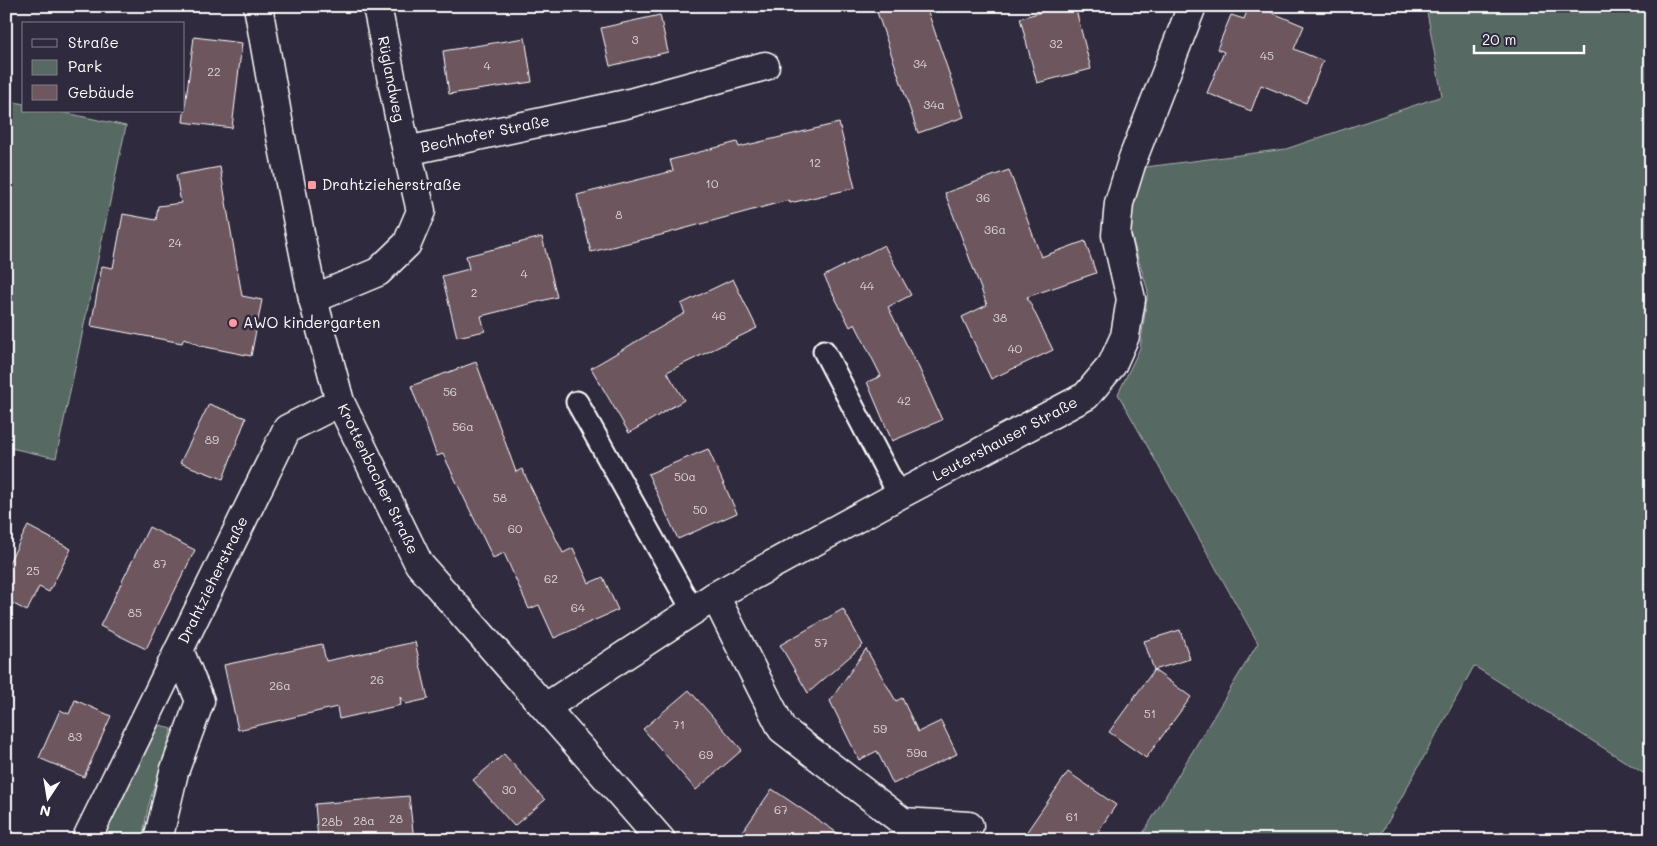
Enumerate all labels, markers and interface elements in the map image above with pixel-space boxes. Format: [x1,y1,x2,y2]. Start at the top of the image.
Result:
legend [22,22,185,112]
scale bar [1474,22,1584,54]
text: 20 m [1482,29,1516,49]
house number: 3 [631,31,639,47]
text: Straße [68,32,119,52]
street label: Rüglandweg [374,34,410,124]
house number: 32 [1049,35,1063,51]
house number: 45 [1260,47,1274,63]
house number: 34 [913,55,927,71]
text: Park [68,56,102,76]
house number: 4 [483,57,491,73]
house number: 22 [207,63,221,79]
text: Gebäude [68,82,134,102]
house number: 34a [923,96,945,112]
street label: Bechhofer Straße [418,110,551,156]
house number: 12 [809,154,821,170]
place label: Drahtzieherstraße [322,174,461,194]
house number: 10 [706,175,719,191]
marker: Drahtzieherstraße [306,179,318,191]
house number: 36 [976,189,990,205]
house number: 8 [615,206,623,222]
house number: 36a [984,221,1006,237]
house number: 24 [168,234,182,250]
house number: 4 [520,265,528,281]
house number: 44 [860,277,874,293]
house number: 2 [471,284,477,300]
house number: 46 [712,307,726,323]
house number: 38 [993,309,1007,325]
place label: AWO kindergarten [243,312,380,332]
marker: AWO kindergarten [227,317,239,329]
house number: 40 [1008,340,1023,356]
house number: 56 [443,383,457,399]
street label: Leutershauser Straße [928,391,1081,485]
house number: 42 [897,392,911,408]
street label: Krottenbacher Straße [334,400,424,557]
house number: 56a [452,418,474,434]
house number: 89 [205,431,219,447]
house number: 50a [674,468,696,484]
house number: 58 [493,489,507,505]
house number: 50 [693,501,708,517]
street label: Drahtzieherstraße [173,513,252,647]
house number: 60 [508,520,523,536]
house number: 87 [153,555,167,571]
house number: 25 [26,562,40,578]
house number: 62 [544,570,558,586]
house number: 64 [571,599,585,615]
house number: 85 [128,604,142,620]
house number: 57 [814,634,828,650]
house number: 26 [370,671,384,687]
house number: 26a [269,677,291,693]
house number: 51 [1144,705,1156,721]
house number: 71 [673,716,685,732]
house number: 59 [873,720,887,736]
house number: 83 [68,728,82,744]
house number: 59a [906,744,928,760]
house number: 69 [699,746,713,762]
north arrow [22,774,72,824]
house number: 30 [502,781,517,797]
text: N [38,801,52,822]
house number: 67 [774,801,788,817]
house number: 61 [1066,808,1078,824]
house number: 28 [389,810,403,826]
house number: 28a [353,812,375,828]
house number: 28b [321,813,343,829]

